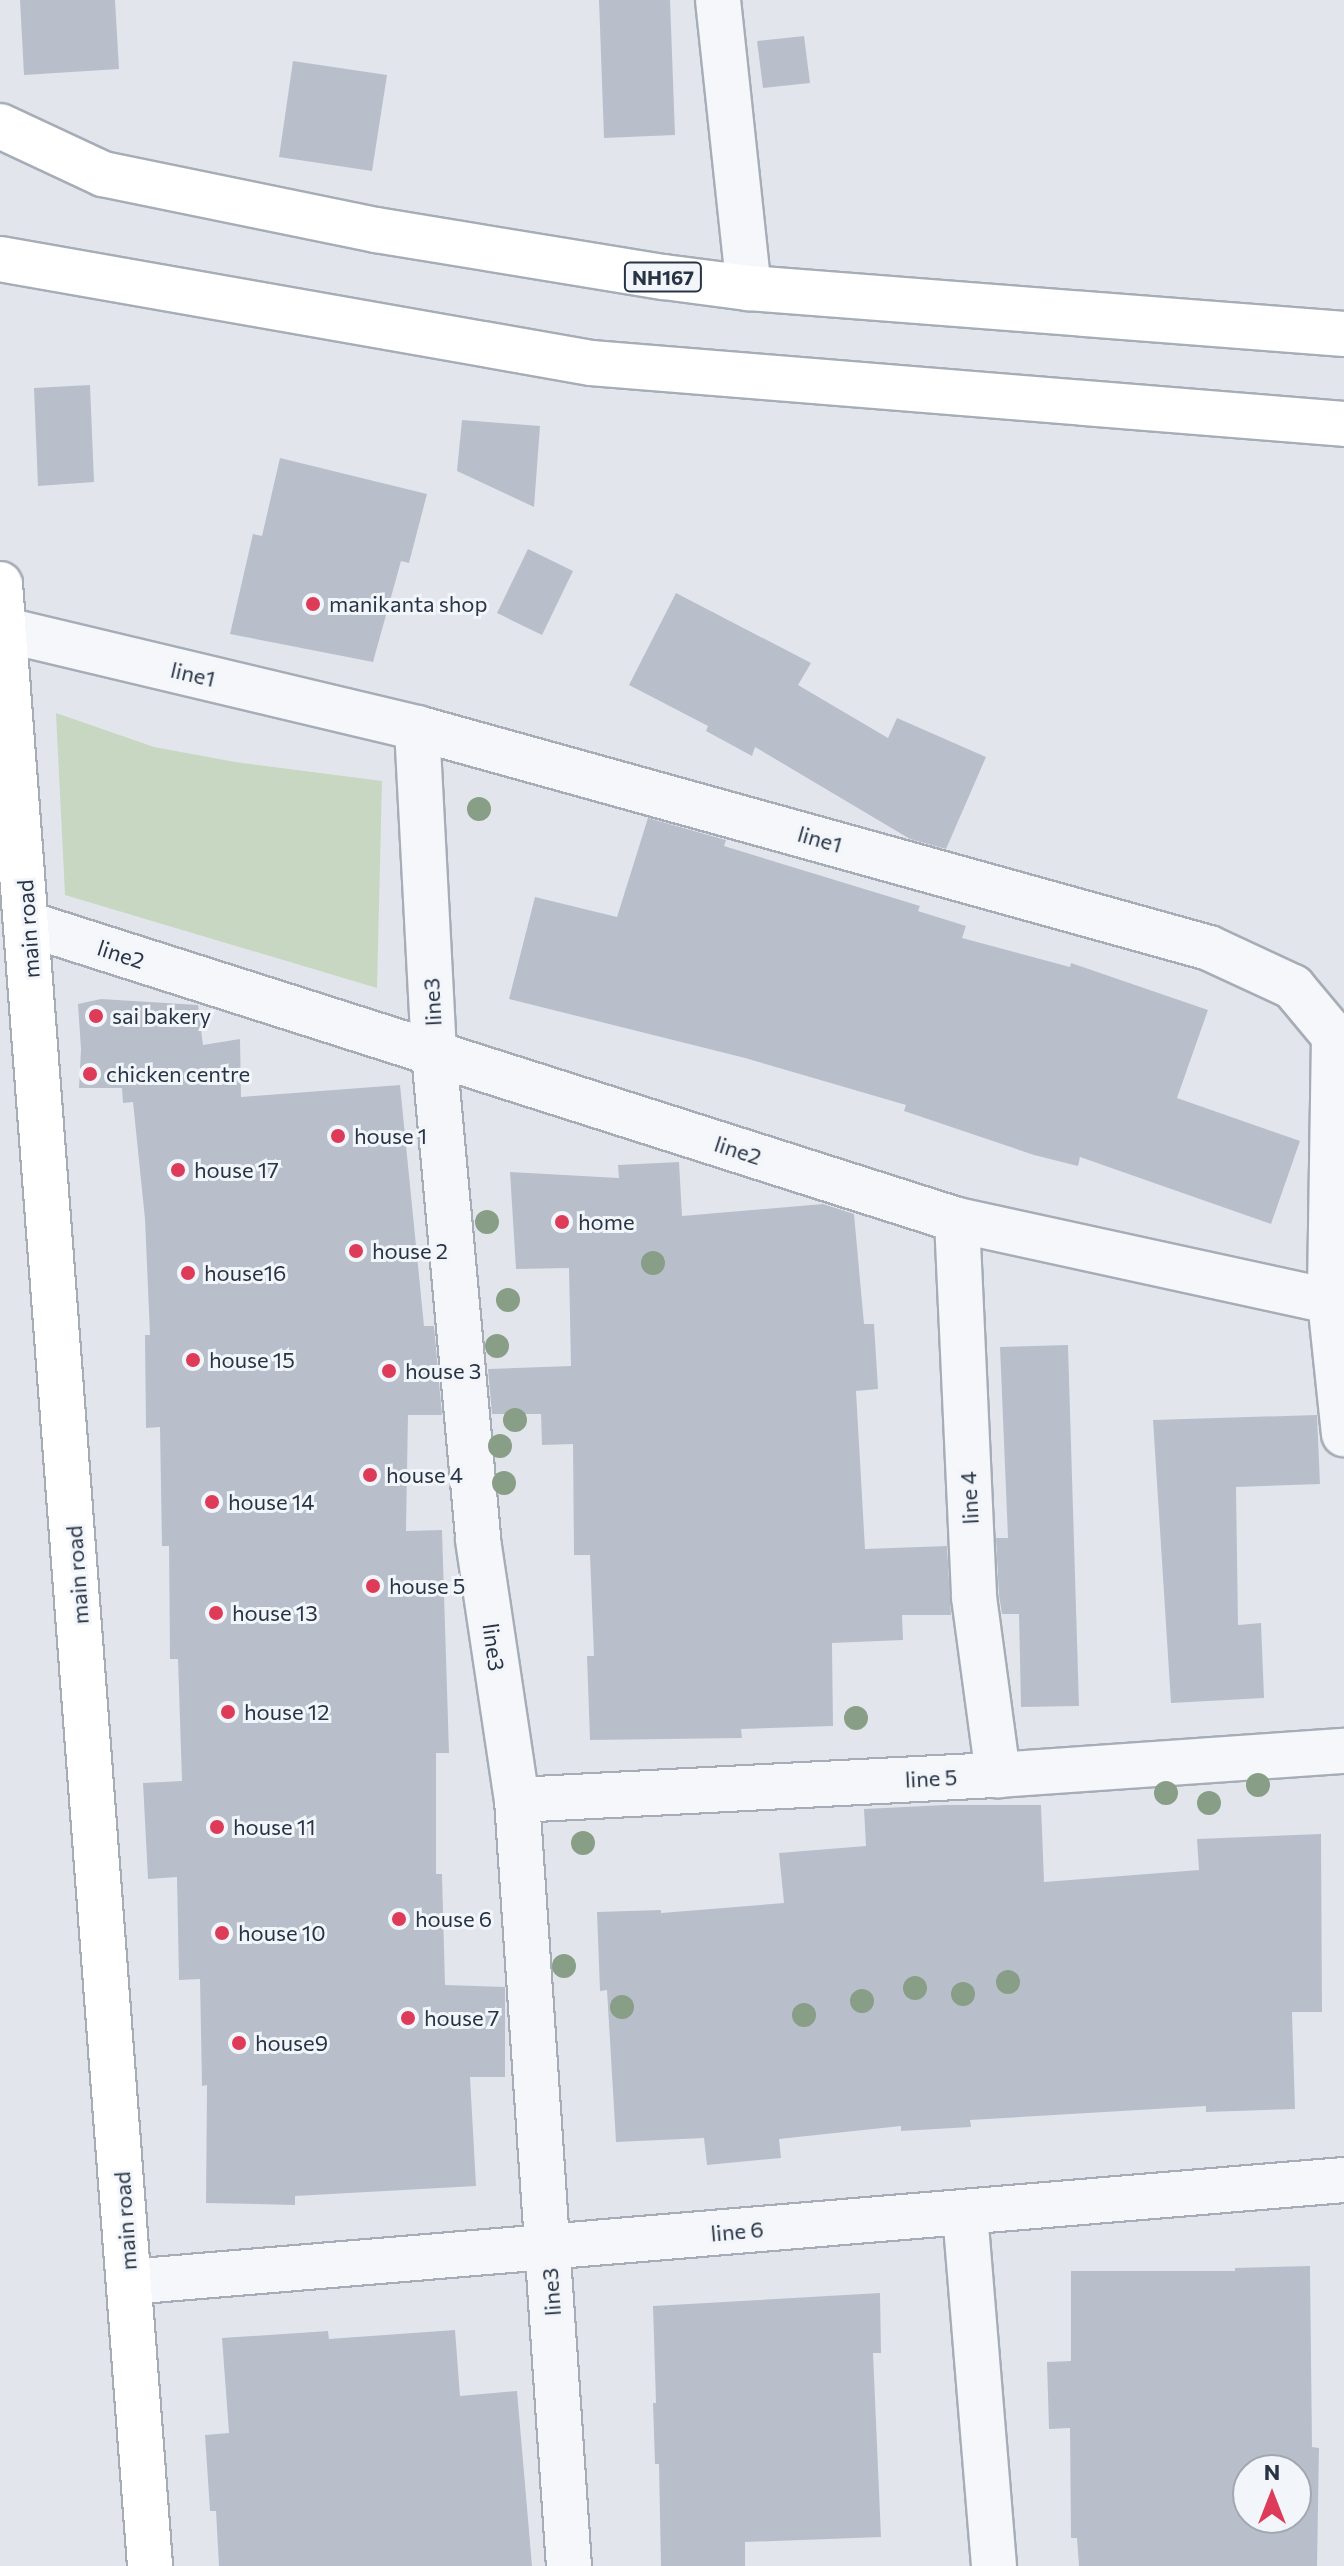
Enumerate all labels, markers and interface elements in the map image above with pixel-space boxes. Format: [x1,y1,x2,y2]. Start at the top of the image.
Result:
road number: NH167 [623,261,703,293]
place label: manikanta shop [329,591,488,617]
marker: manikanta shop [304,595,322,613]
street label: line1 [168,656,218,692]
street label: line1 [795,820,845,858]
street label: main road [11,879,45,979]
street label: line2 [94,934,148,974]
street label: line3 [418,977,446,1027]
place label: sai bakery [112,1003,211,1029]
marker: sai bakery [87,1007,105,1025]
place label: chicken centre [106,1061,250,1087]
marker: chicken centre [81,1065,99,1083]
place label: house 1 [354,1123,427,1149]
marker: house 1 [329,1127,347,1145]
street label: line2 [711,1130,765,1170]
place label: house 17 [194,1157,279,1183]
marker: house 17 [169,1161,187,1179]
place label: home [578,1209,635,1235]
marker: home [553,1213,571,1231]
place label: house 2 [372,1238,448,1264]
marker: house 2 [347,1242,365,1260]
place label: house16 [204,1260,286,1286]
marker: house16 [179,1264,197,1282]
place label: house 15 [209,1347,295,1373]
marker: house 15 [184,1351,202,1369]
place label: house 3 [405,1358,481,1384]
marker: house 3 [380,1362,398,1380]
place label: house 4 [386,1462,463,1488]
marker: house 4 [361,1466,379,1484]
street label: line 4 [954,1471,984,1525]
place label: house 14 [228,1489,314,1515]
marker: house 14 [203,1493,221,1511]
street label: main road [60,1525,94,1625]
place label: house 5 [389,1573,466,1599]
marker: house 5 [364,1577,382,1595]
place label: house 13 [232,1600,318,1626]
marker: house 13 [207,1604,225,1622]
street label: line3 [478,1621,510,1673]
place label: house 12 [244,1699,329,1725]
marker: house 12 [219,1703,237,1721]
street label: line 5 [904,1763,958,1793]
place label: house 11 [233,1814,316,1840]
marker: house 11 [208,1818,226,1836]
place label: house 6 [415,1906,492,1932]
marker: house 6 [390,1910,408,1928]
place label: house 10 [238,1920,326,1946]
marker: house 10 [213,1924,231,1942]
place label: house 7 [424,2005,499,2031]
marker: house 7 [399,2009,417,2027]
place label: house9 [255,2030,328,2056]
marker: house9 [230,2034,248,2052]
street label: main road [108,2171,142,2271]
street label: line 6 [709,2216,765,2246]
street label: line3 [536,2267,566,2317]
north arrow [1232,2454,1312,2534]
text: N [1264,2458,1280,2485]

